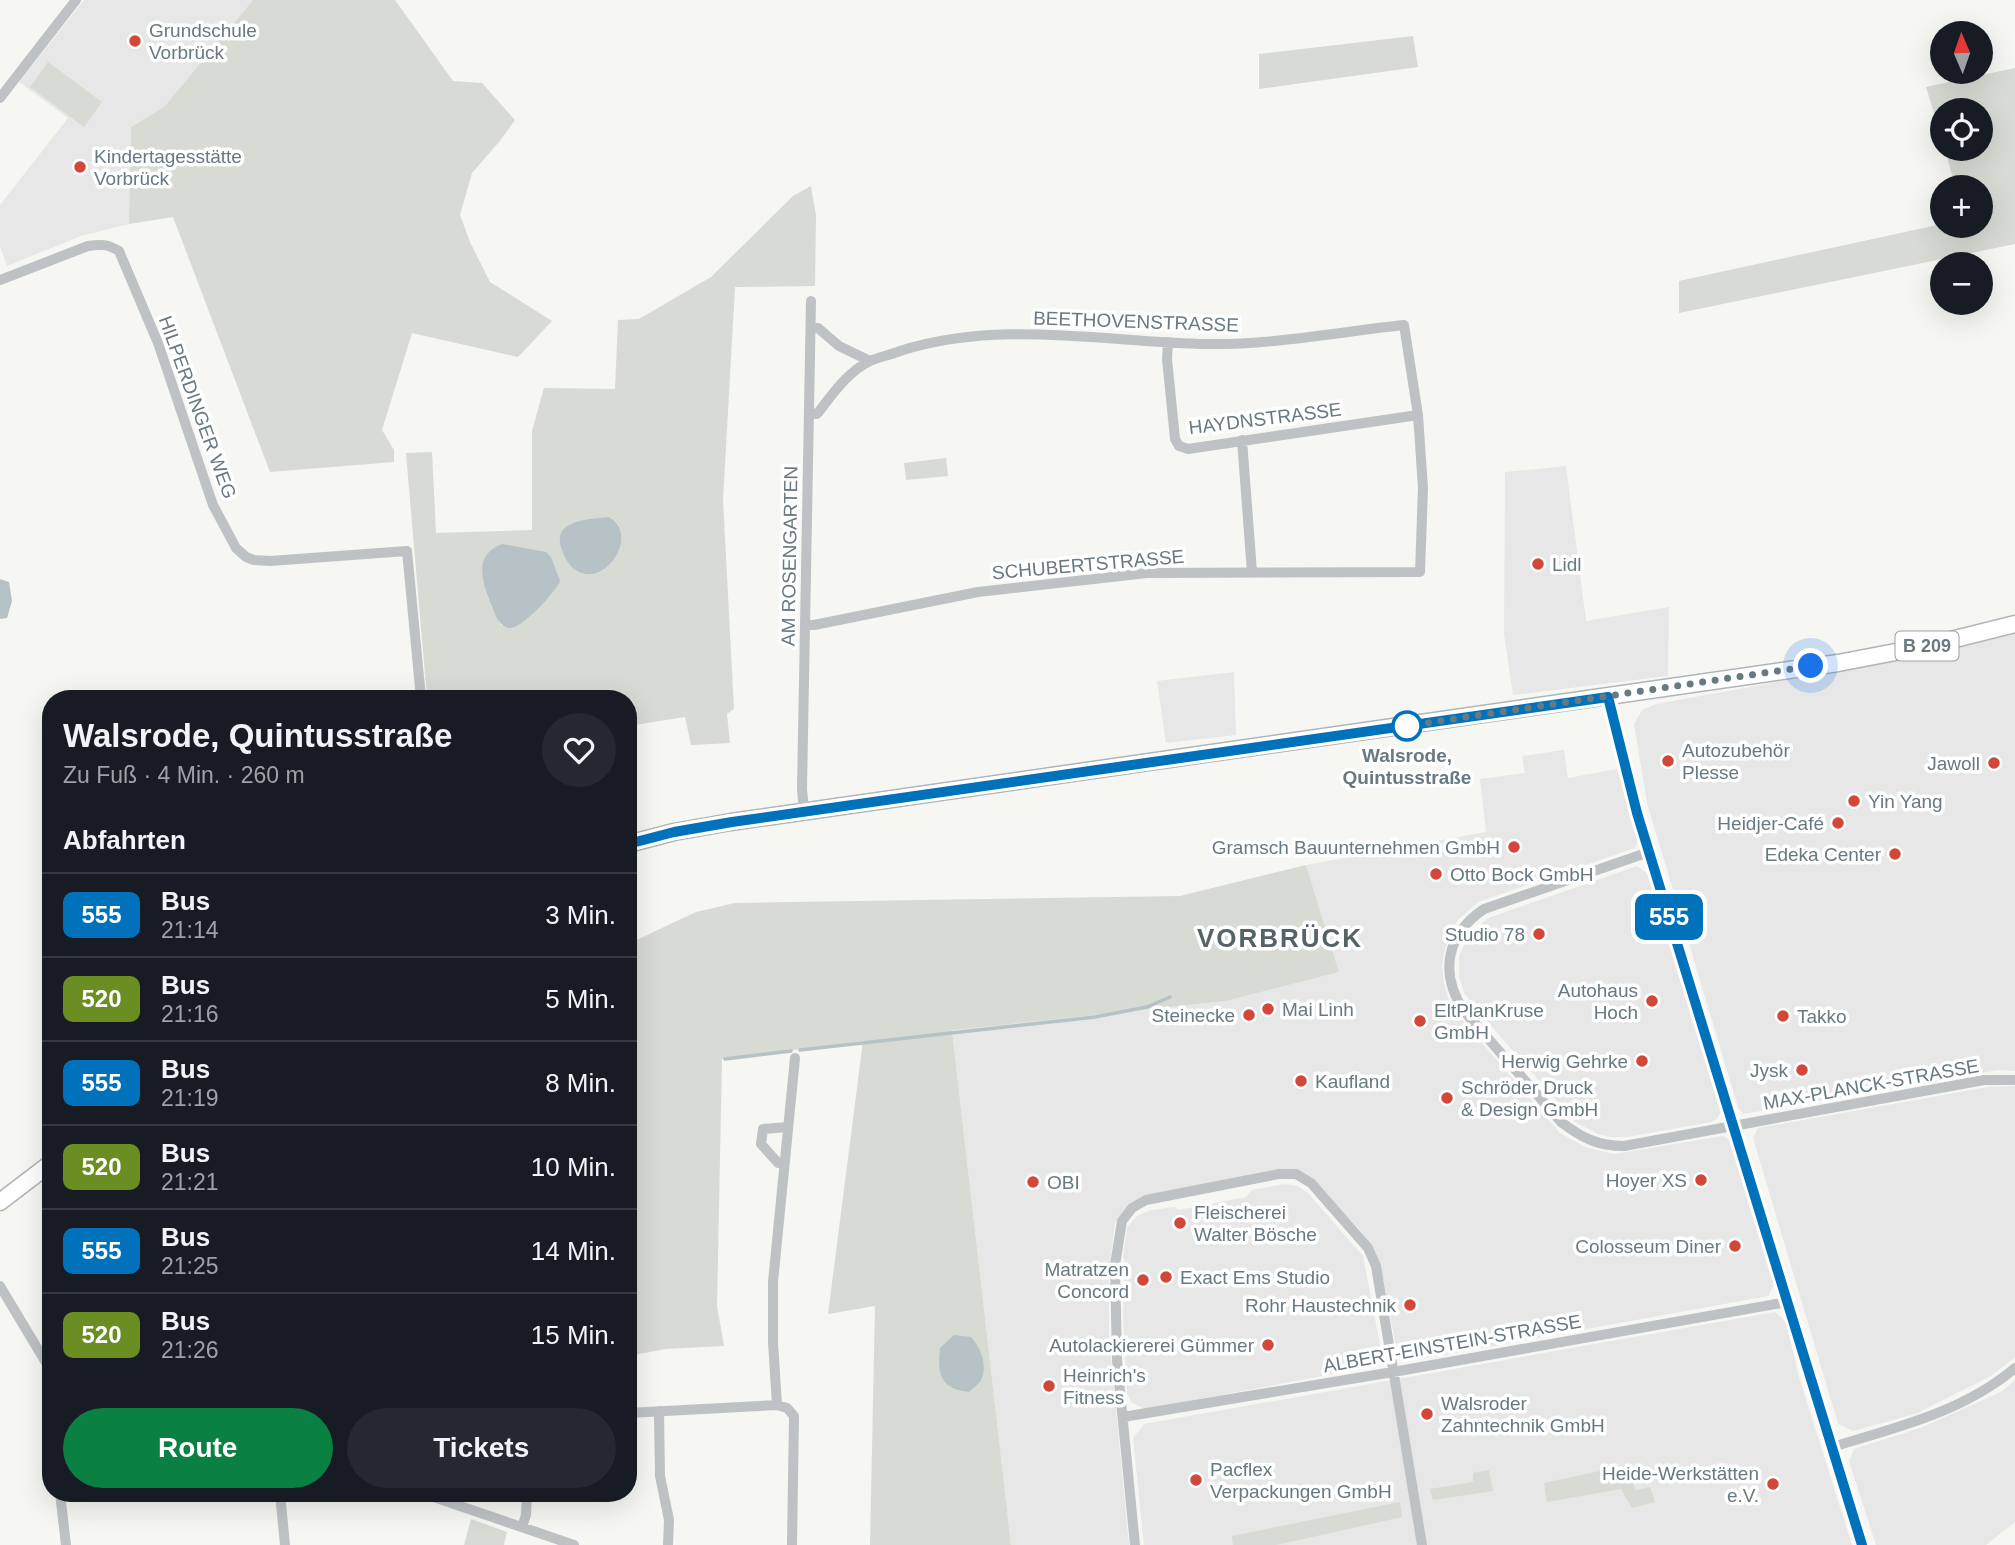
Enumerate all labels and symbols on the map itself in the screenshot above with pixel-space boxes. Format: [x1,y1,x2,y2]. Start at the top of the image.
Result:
place label: Grundschule Vorbrück [149,20,257,63]
north arrow [1930,21,1993,84]
marker: Grundschule Vorbrück [127,33,143,49]
place label: Kindertagesstätte Vorbrück [94,146,242,189]
marker: Kindertagesstätte Vorbrück [72,159,88,175]
street label: BEETHOVENSTRASSE [1033,307,1239,336]
street label: HILPERDINGER WEG [155,313,240,502]
street label: HAYDNSTRASSE [1187,399,1343,438]
street label: AM ROSENGARTEN [777,466,802,646]
street label: SCHUBERTSTRASSE [991,546,1185,583]
place label: Lidl [1552,554,1582,575]
marker: Lidl [1530,556,1546,572]
road number: B 209 [1896,632,1958,660]
your location [1793,648,1828,683]
marker: Walsrode, Quintusstraße [1392,711,1422,741]
place label: Autozubehör Plesse [1682,740,1790,783]
place label: Walsrode, Quintusstraße [1343,745,1471,788]
marker: Autozubehör Plesse [1660,753,1676,769]
place label: Jawoll [1927,753,1980,774]
marker: Jawoll [1986,755,2002,771]
place label: Yin Yang [1868,791,1943,812]
marker: Yin Yang [1846,793,1862,809]
place label: Heidjer-Café [1717,813,1824,834]
marker: Heidjer-Café [1830,815,1846,831]
place label: Gramsch Bauunternehmen GmbH [1212,837,1500,858]
marker: Gramsch Bauunternehmen GmbH [1506,839,1522,855]
place label: Edeka Center [1765,844,1882,865]
marker: Edeka Center [1887,846,1903,862]
place label: Otto Bock GmbH [1450,864,1594,885]
marker: Otto Bock GmbH [1428,866,1444,882]
line badge: 555 [1629,894,1709,940]
district label: VORBRÜCK [1197,923,1363,953]
place label: Studio 78 [1445,924,1525,945]
marker: Studio 78 [1531,926,1547,942]
place label: Autohaus Hoch [1558,980,1638,1023]
marker: Autohaus Hoch [1644,993,1660,1009]
place label: Mai Linh [1282,999,1354,1020]
place label: EltPlanKruse GmbH [1434,1000,1544,1043]
marker: Mai Linh [1260,1001,1276,1017]
place label: Steinecke [1152,1005,1235,1026]
place label: Takko [1797,1006,1847,1027]
marker: Steinecke [1241,1007,1257,1023]
marker: Takko [1775,1008,1791,1024]
marker: EltPlanKruse GmbH [1412,1013,1428,1029]
place label: Herwig Gehrke [1501,1051,1628,1072]
marker: Herwig Gehrke [1634,1053,1650,1069]
street label: MAX-PLANCK-STRASSE [1762,1055,1981,1114]
place label: Jysk [1750,1060,1789,1081]
marker: Jysk [1794,1062,1810,1078]
place label: Kaufland [1315,1071,1390,1092]
marker: Kaufland [1293,1073,1309,1089]
place label: Schröder Druck & Design GmbH [1461,1077,1598,1120]
marker: Schröder Druck & Design GmbH [1439,1090,1455,1106]
place label: Hoyer XS [1606,1170,1687,1191]
place label: OBI [1047,1172,1080,1193]
marker: Hoyer XS [1693,1172,1709,1188]
marker: OBI [1025,1174,1041,1190]
place label: Fleischerei Walter Bösche [1194,1202,1317,1245]
marker: Fleischerei Walter Bösche [1172,1215,1188,1231]
place label: Colosseum Diner [1575,1236,1722,1257]
marker: Colosseum Diner [1727,1238,1743,1254]
place label: Matratzen Concord [1045,1259,1129,1302]
place label: Exact Ems Studio [1180,1267,1330,1288]
marker: Exact Ems Studio [1158,1269,1174,1285]
marker: Matratzen Concord [1135,1272,1151,1288]
place label: Rohr Haustechnik [1245,1295,1396,1316]
marker: Rohr Haustechnik [1402,1297,1418,1313]
street label: ALBERT-EINSTEIN-STRASSE [1321,1310,1583,1377]
place label: Autolackiererei Gümmer [1049,1335,1255,1356]
marker: Autolackiererei Gümmer [1260,1337,1276,1353]
place label: Heinrich's Fitness [1063,1365,1146,1408]
marker: Heinrich's Fitness [1041,1378,1057,1394]
place label: Walsroder Zahntechnik GmbH [1441,1393,1605,1436]
marker: Walsroder Zahntechnik GmbH [1419,1406,1435,1422]
place label: Pacflex Verpackungen GmbH [1210,1459,1392,1502]
place label: Heide-Werkstätten e.V. [1602,1463,1759,1506]
marker: Pacflex Verpackungen GmbH [1188,1472,1204,1488]
marker: Heide-Werkstätten e.V. [1765,1476,1781,1492]

